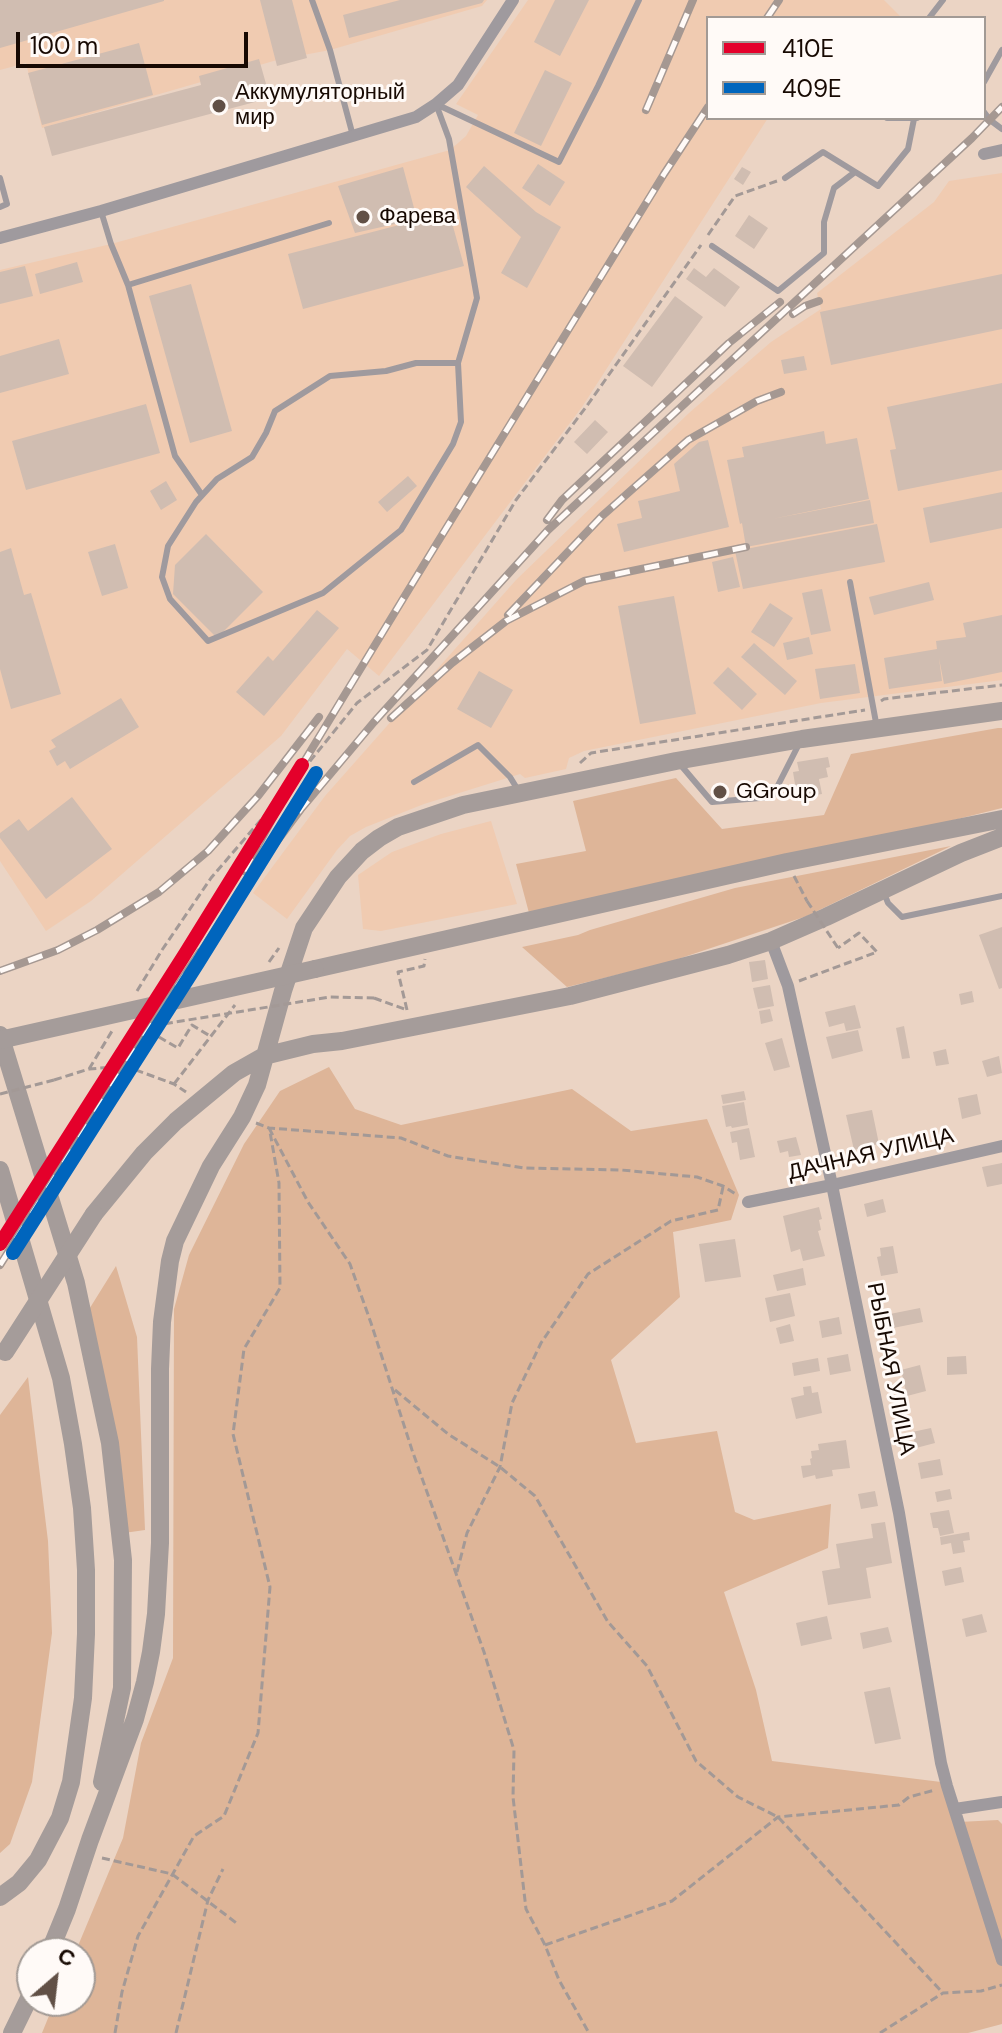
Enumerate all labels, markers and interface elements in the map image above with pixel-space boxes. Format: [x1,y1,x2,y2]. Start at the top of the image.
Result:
scale bar [20,16,252,66]
legend [706,16,986,120]
text: 100 m [30,30,98,61]
text: 410E [782,33,834,64]
text: 409E [782,73,842,104]
place label: Аккумуляторный мир [235,80,405,132]
marker: Аккумуляторный мир [210,97,228,115]
place label: Фарева [379,204,456,230]
marker: Фарева [354,208,372,226]
place label: GGroup [736,779,816,805]
marker: GGroup [711,783,729,801]
street label: ДАЧНАЯ УЛИЦА [786,1123,956,1187]
street label: РЫБНАЯ УЛИЦА [860,1280,920,1458]
north arrow [16,1937,96,2017]
text: С [53,1941,80,1974]

